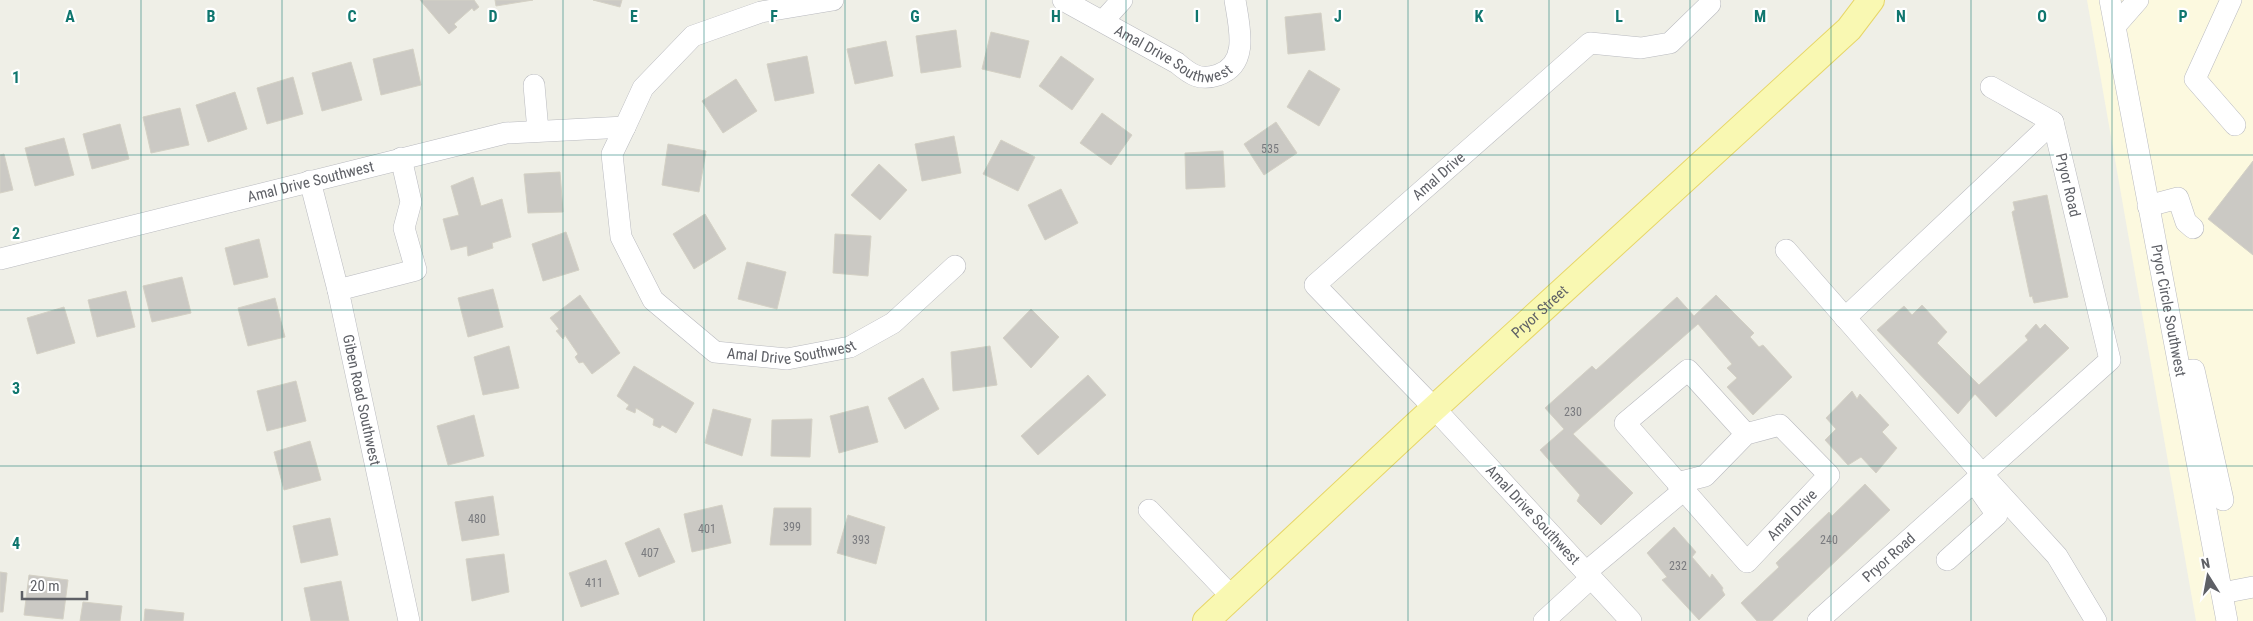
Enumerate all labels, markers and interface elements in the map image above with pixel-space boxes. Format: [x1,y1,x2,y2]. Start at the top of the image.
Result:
text: A [65,7,75,26]
text: B [207,7,216,26]
text: C [347,7,357,26]
text: D [488,7,498,26]
text: E [630,7,638,26]
text: F [770,7,778,26]
text: G [910,7,920,26]
text: H [1051,7,1061,26]
text: I [1195,7,1199,26]
text: J [1334,7,1342,26]
text: K [1475,7,1484,26]
text: L [1615,7,1623,26]
text: M [1754,7,1766,26]
text: N [1896,7,1906,26]
text: O [2037,7,2047,26]
text: P [2178,7,2188,26]
street label: Amal Drive Southwest [1111,21,1236,87]
text: 1 [12,68,20,87]
house number: 535 [1261,142,1279,156]
street label: Amal Drive [1409,148,1469,204]
street label: Pryor Road [2052,151,2084,219]
street label: Amal Drive Southwest [245,157,376,206]
text: 2 [12,224,20,243]
street label: Pryor Circle Southwest [2147,243,2190,378]
street label: Pryor Street [1508,282,1572,342]
street label: Giben Road Southwest [339,333,384,467]
street label: Amal Drive Southwest [726,337,859,368]
text: 3 [12,379,20,398]
house number: 230 [1564,405,1582,419]
street label: Amal Drive Southwest [1482,461,1584,569]
street label: Amal Drive [1763,486,1821,544]
house number: 480 [468,512,486,526]
house number: 399 [783,520,801,534]
house number: 401 [698,522,716,536]
street label: Pryor Road [1859,529,1919,586]
house number: 393 [852,533,870,547]
house number: 240 [1820,533,1838,547]
text: 4 [12,534,20,553]
house number: 407 [641,546,659,560]
north arrow [2183,551,2233,601]
text: N [2200,555,2211,572]
house number: 232 [1669,559,1687,573]
scale bar [22,568,88,600]
house number: 411 [585,576,603,590]
text: 20 m [30,577,60,595]

